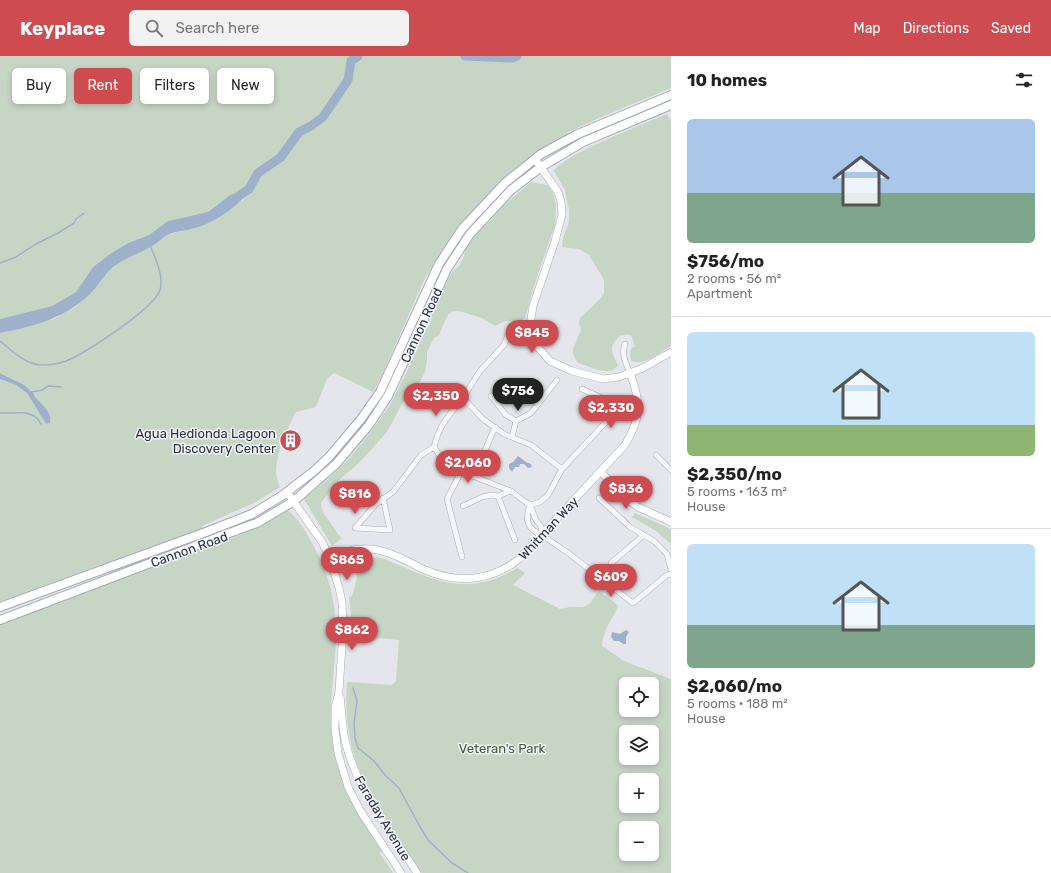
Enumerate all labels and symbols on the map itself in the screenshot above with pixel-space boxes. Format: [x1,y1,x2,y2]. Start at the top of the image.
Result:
street label: Cannon Road [398,285,445,365]
pin: $845 [508,320,556,354]
pin: $756 [494,378,542,412]
pin: $2,350 [403,383,469,417]
pin: $2,330 [578,395,644,429]
place label: Agua Hedionda Lagoon Discovery Center [135,426,276,456]
building icon: Agua Hedionda Lagoon Discovery Center [278,427,304,453]
pin: $2,060 [435,450,501,484]
pin: $836 [602,476,650,510]
pin: $816 [331,481,379,515]
street label: Whitman Way [515,494,581,563]
street label: Cannon Road [149,529,230,570]
pin: $865 [323,547,371,581]
pin: $609 [587,564,635,598]
pin: $862 [328,617,376,651]
park label: Veteran's Park [459,741,545,756]
street label: Faraday Avenue [351,773,414,863]

